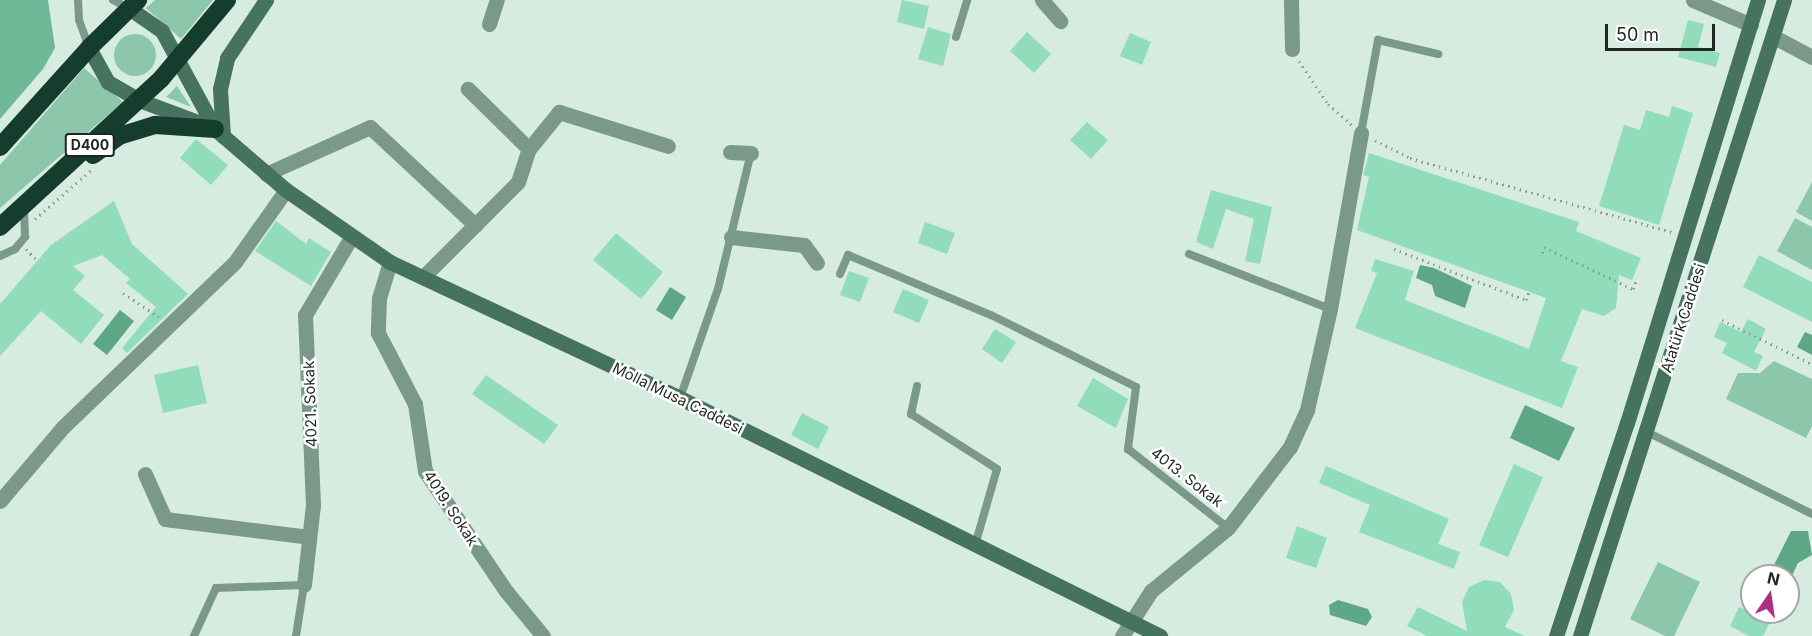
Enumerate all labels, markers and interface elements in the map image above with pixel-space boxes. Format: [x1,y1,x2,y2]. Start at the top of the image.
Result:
scale bar [1608,12,1718,50]
text: 50 m [1616,24,1659,45]
road number: D400 [64,134,116,156]
street label: Atatürk Caddesi [1657,261,1709,375]
street label: Molla Musa Caddesi [610,358,746,438]
street label: 4021. Sokak [299,360,321,448]
street label: 4013. Sokak [1147,443,1227,511]
street label: 4019. Sokak [420,467,482,549]
north arrow [1740,564,1800,624]
text: N [1765,567,1782,590]

